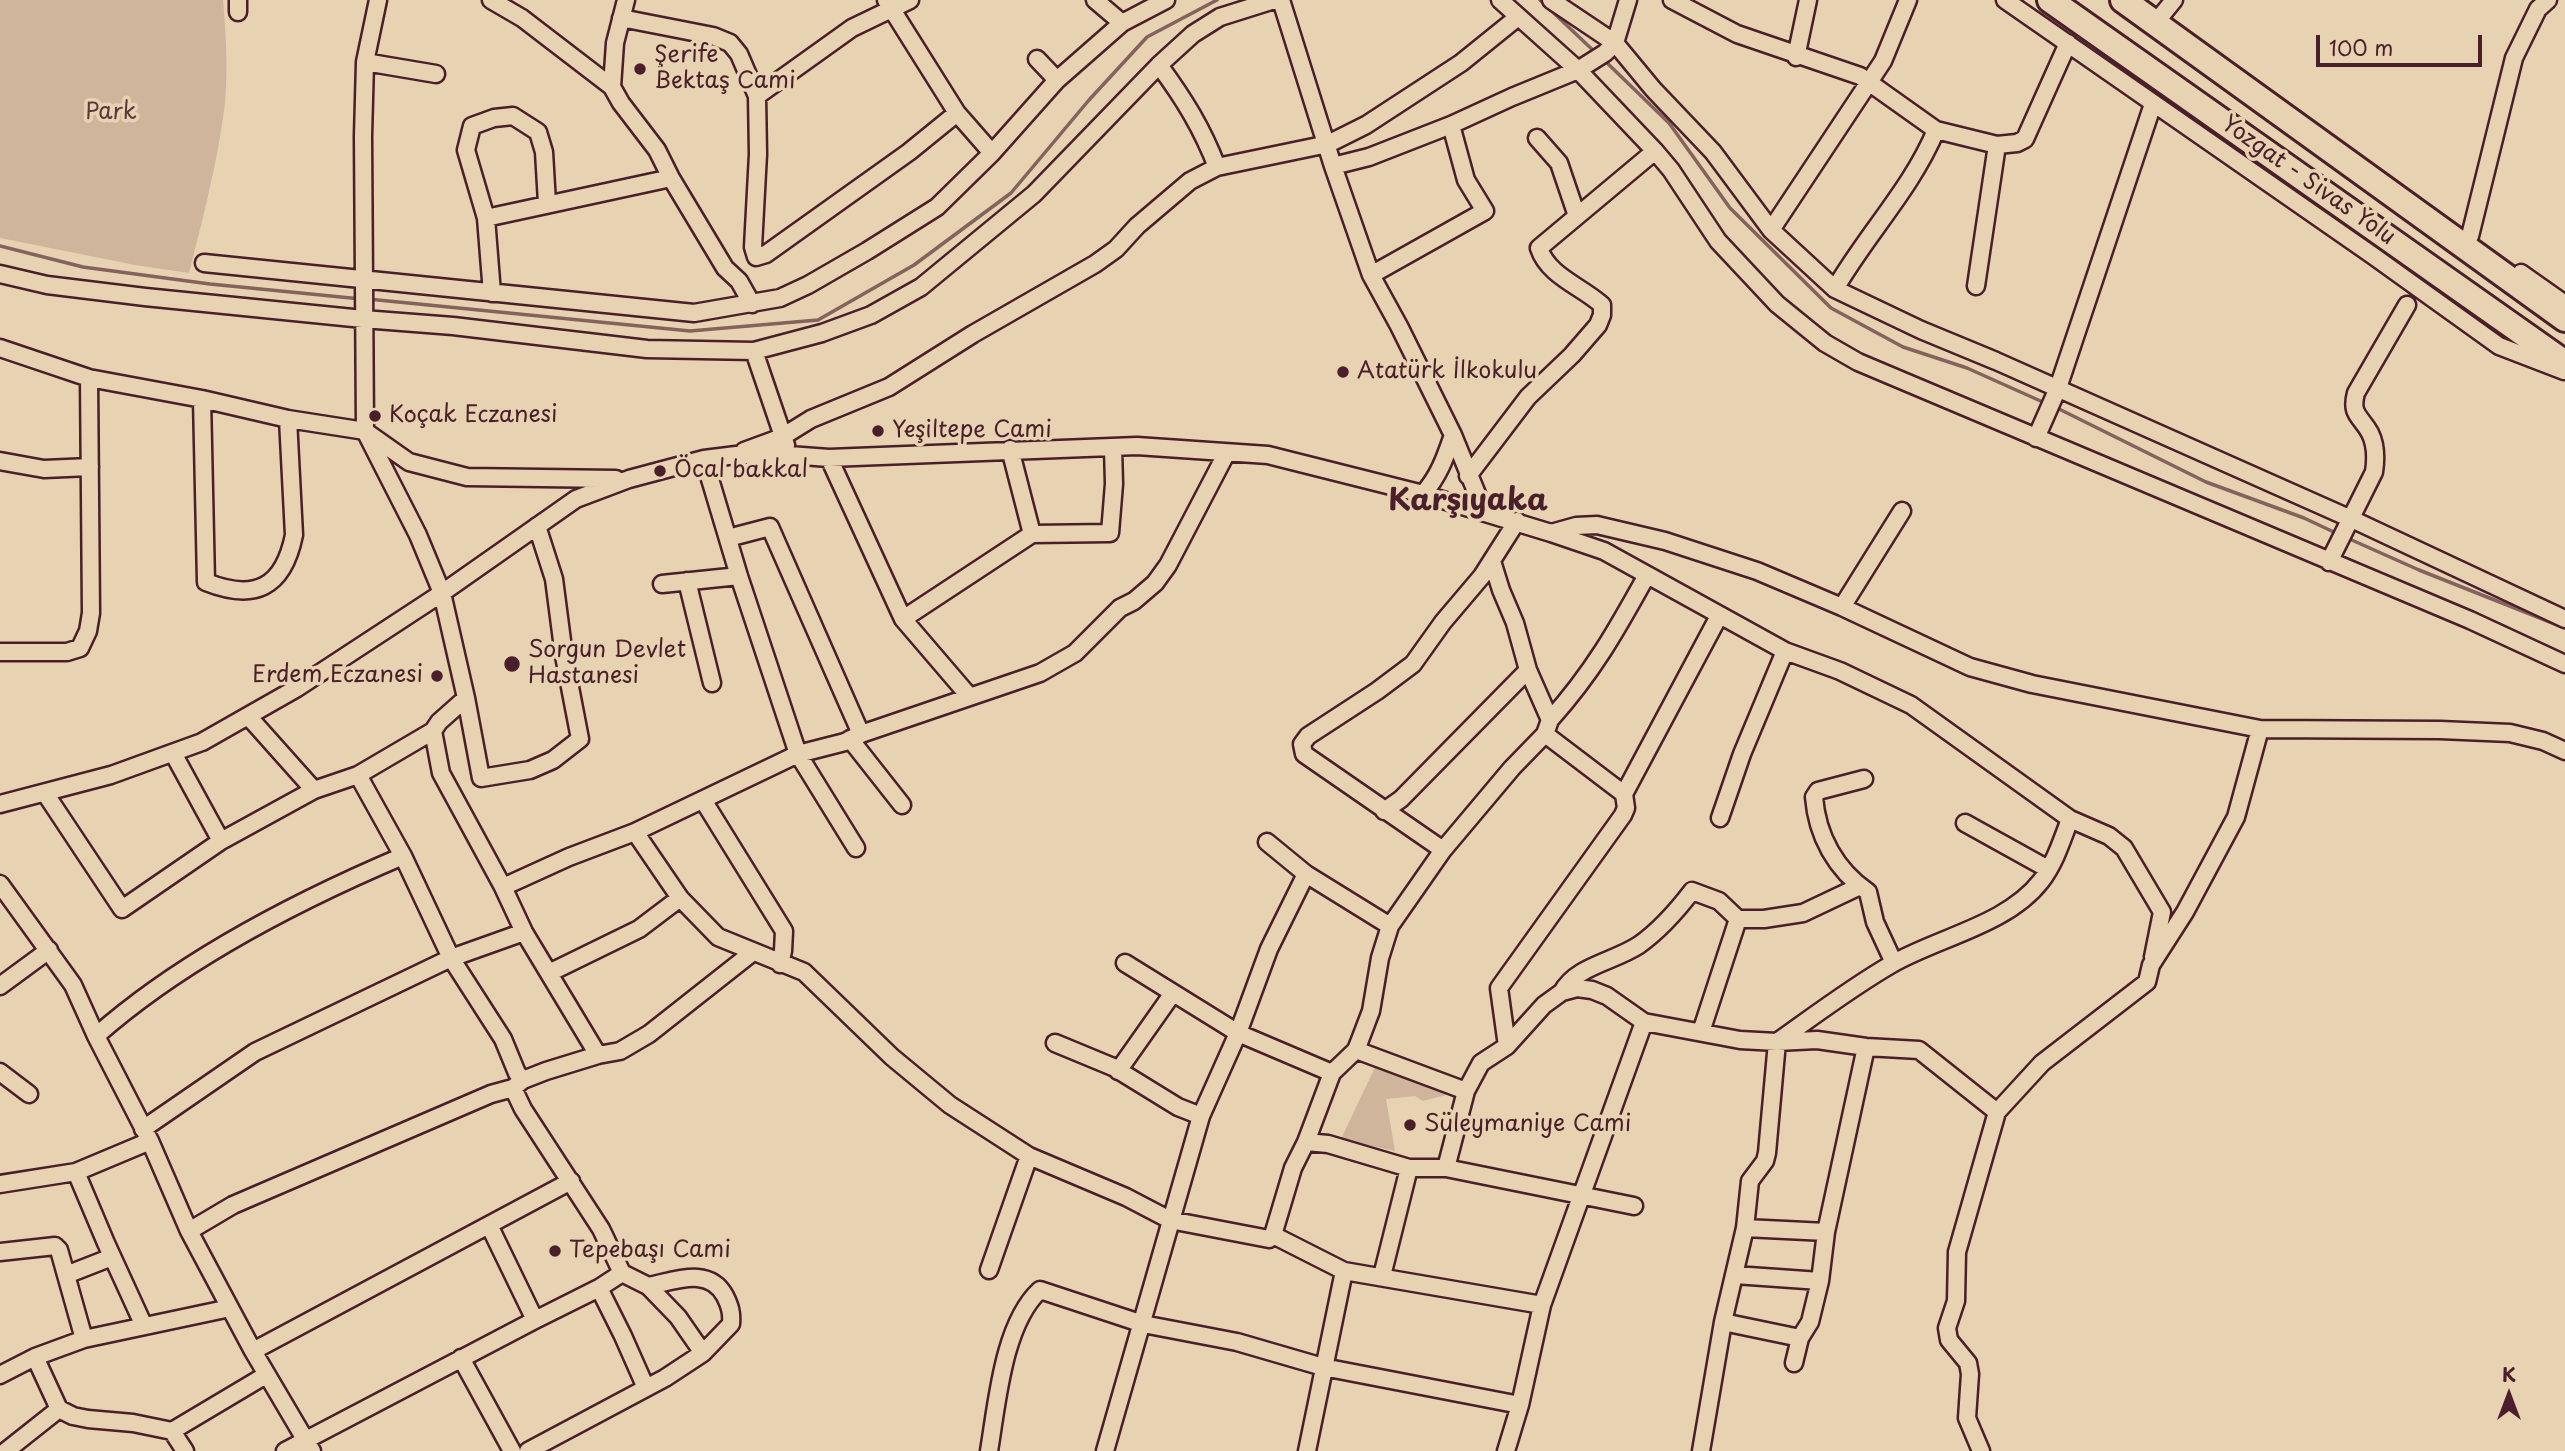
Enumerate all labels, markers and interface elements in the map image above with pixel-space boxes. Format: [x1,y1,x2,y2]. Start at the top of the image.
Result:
scale bar [2320,21,2486,65]
text: 100 m [2329,31,2393,63]
place label: Şerife Bektaş Cami [654,42,796,96]
marker: Şerife Bektaş Cami [632,61,648,77]
park label: Park [85,99,137,127]
street label: Yozgat - Sivas Yolu [2216,111,2400,251]
place label: Atatürk İlkokulu [1357,358,1537,386]
marker: Atatürk İlkokulu [1335,364,1351,380]
place label: Koçak Eczanesi [389,402,558,430]
marker: Koçak Eczanesi [367,408,383,424]
place label: Yeşiltepe Cami [892,417,1052,445]
marker: Yeşiltepe Cami [870,423,886,439]
place label: Öcal bakkal [674,457,808,485]
marker: Öcal bakkal [652,463,668,479]
district label: Karşıyaka [1388,484,1548,520]
place label: Sorgun Devlet Hastanesi [528,637,686,691]
marker: Sorgun Devlet Hastanesi [502,654,522,674]
place label: Erdem Eczanesi [252,662,423,690]
marker: Erdem Eczanesi [429,668,445,684]
place label: Süleymaniye Cami [1424,1111,1631,1139]
marker: Süleymaniye Cami [1402,1117,1418,1133]
place label: Tepebaşı Cami [569,1237,731,1265]
marker: Tepebaşı Cami [547,1243,563,1259]
north arrow [2474,1360,2544,1430]
text: K [2502,1360,2516,1388]

